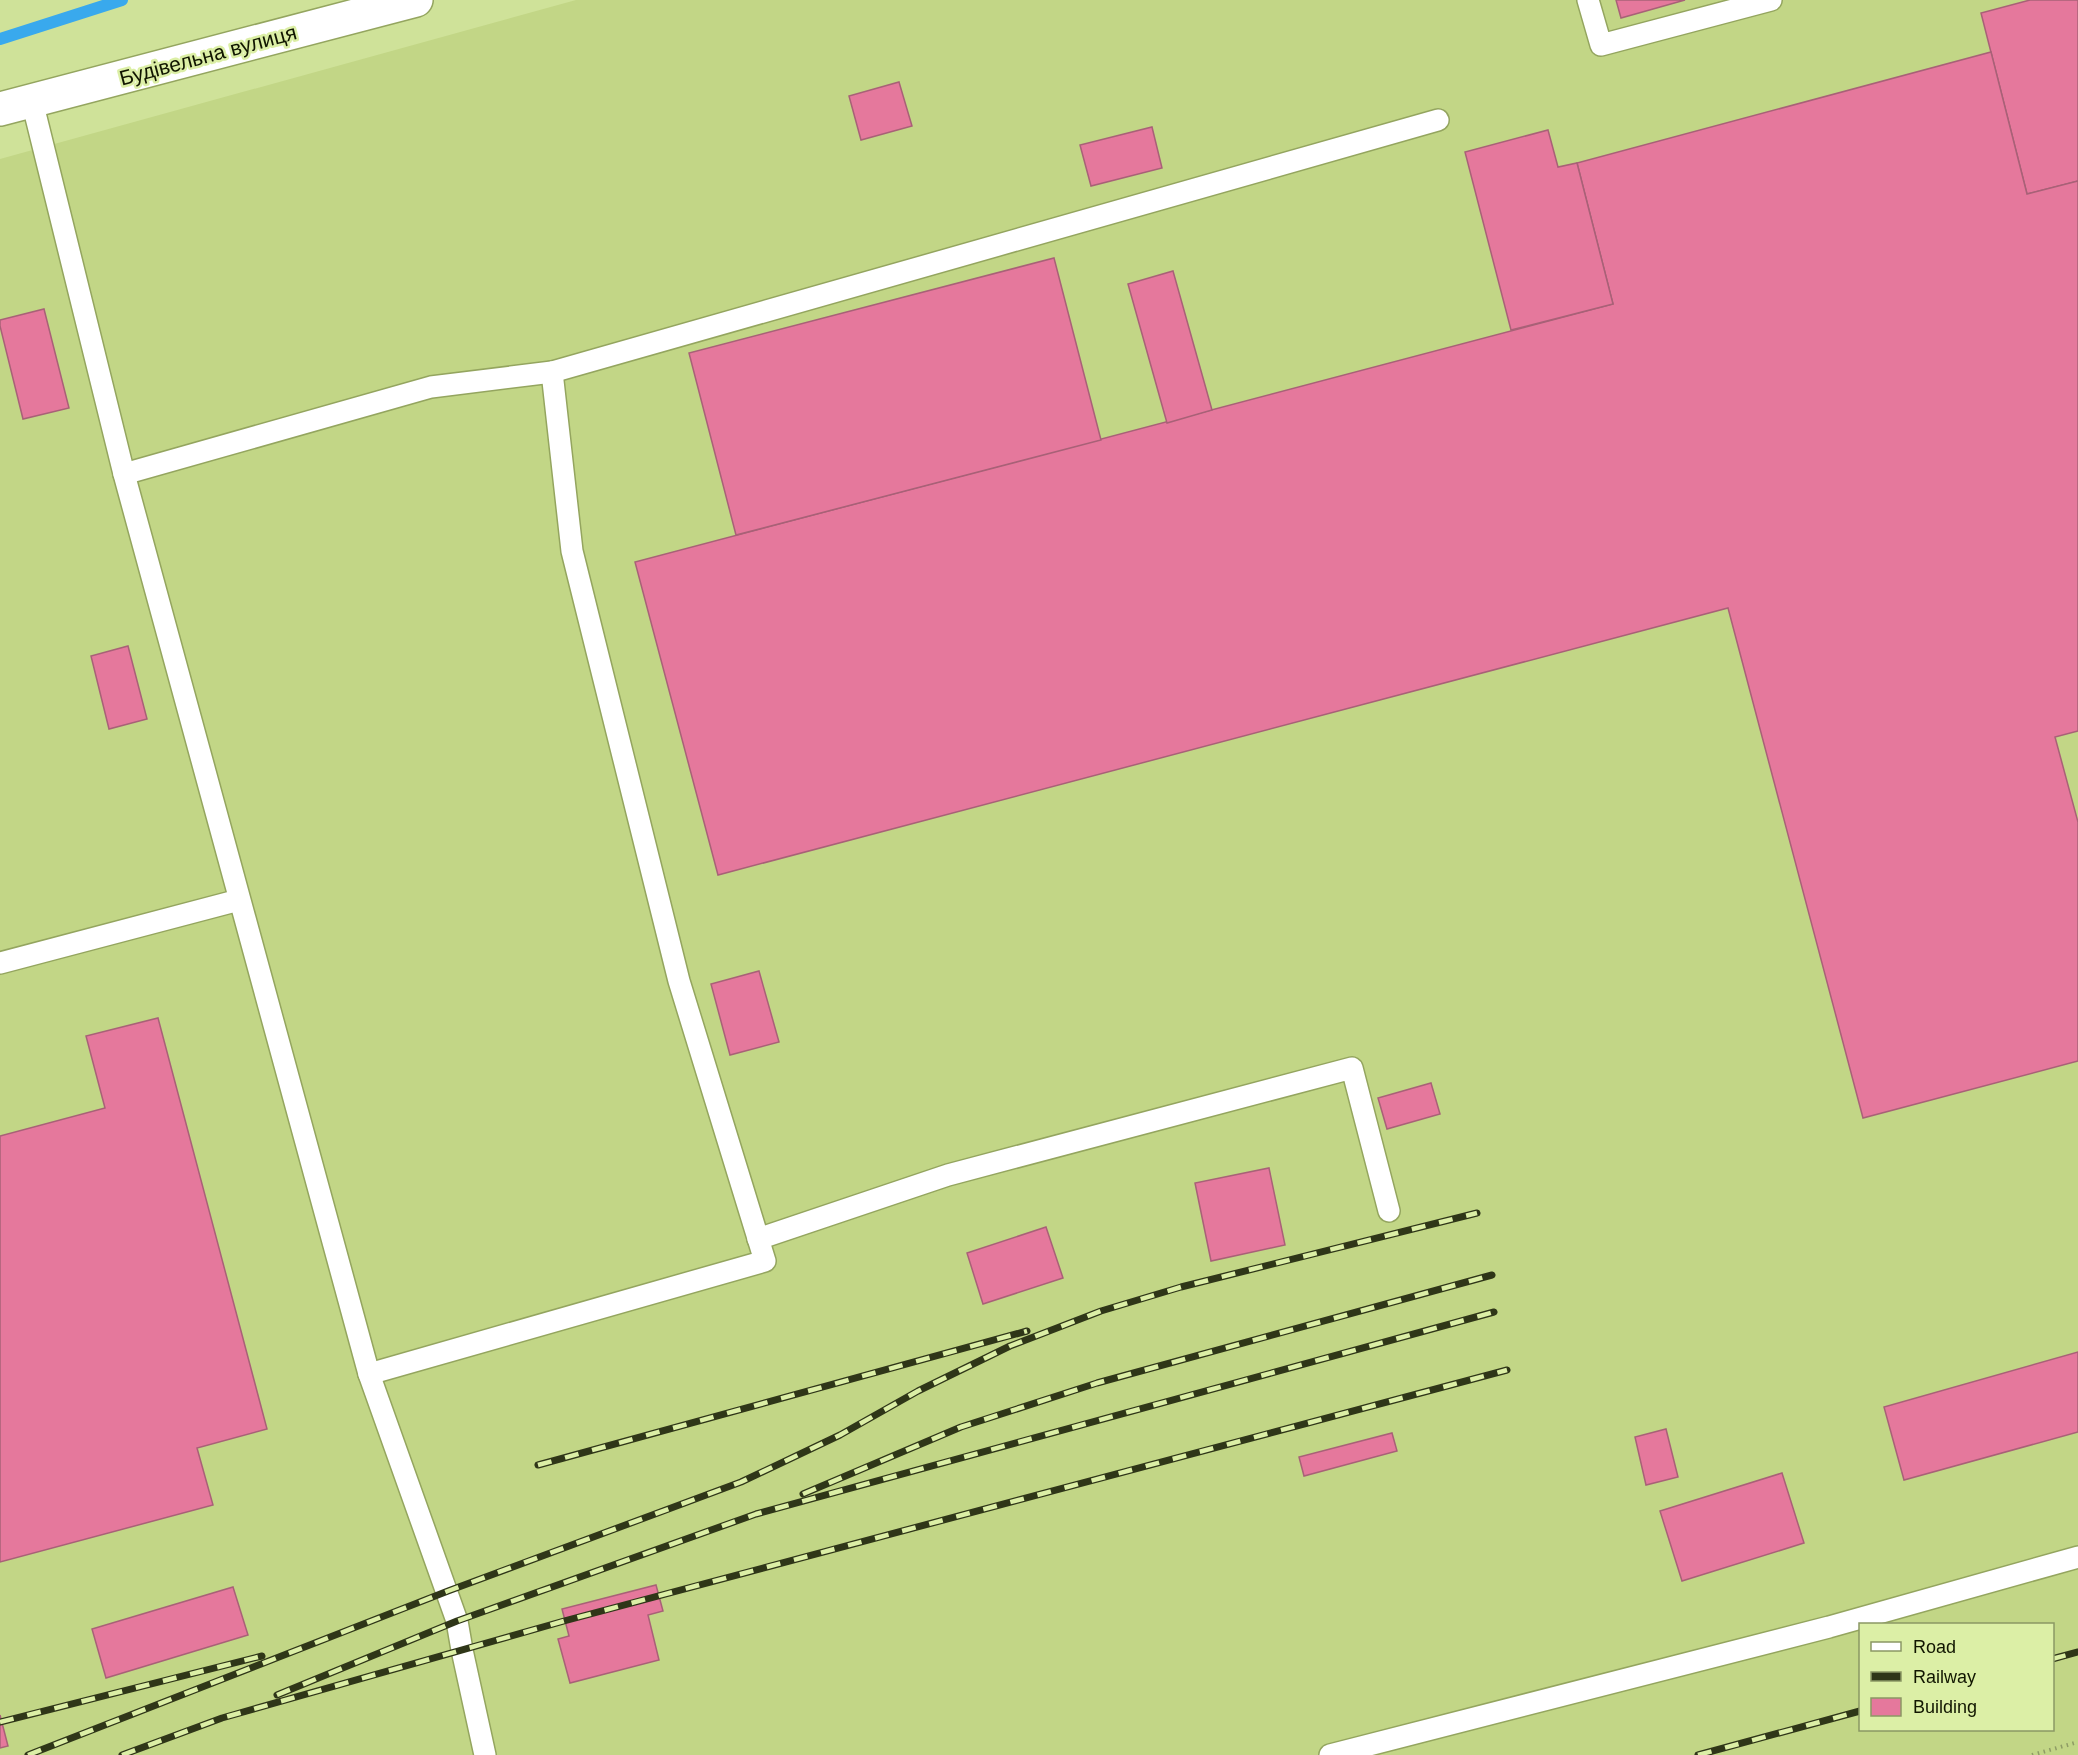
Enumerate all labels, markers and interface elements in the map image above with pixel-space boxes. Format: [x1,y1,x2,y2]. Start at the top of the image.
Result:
street label: Будівельна вулиця [117,20,299,90]
legend [1859,1623,2054,1731]
text: Road [1913,1637,1956,1657]
text: Railway [1913,1667,1976,1687]
text: Building [1913,1697,1977,1717]

